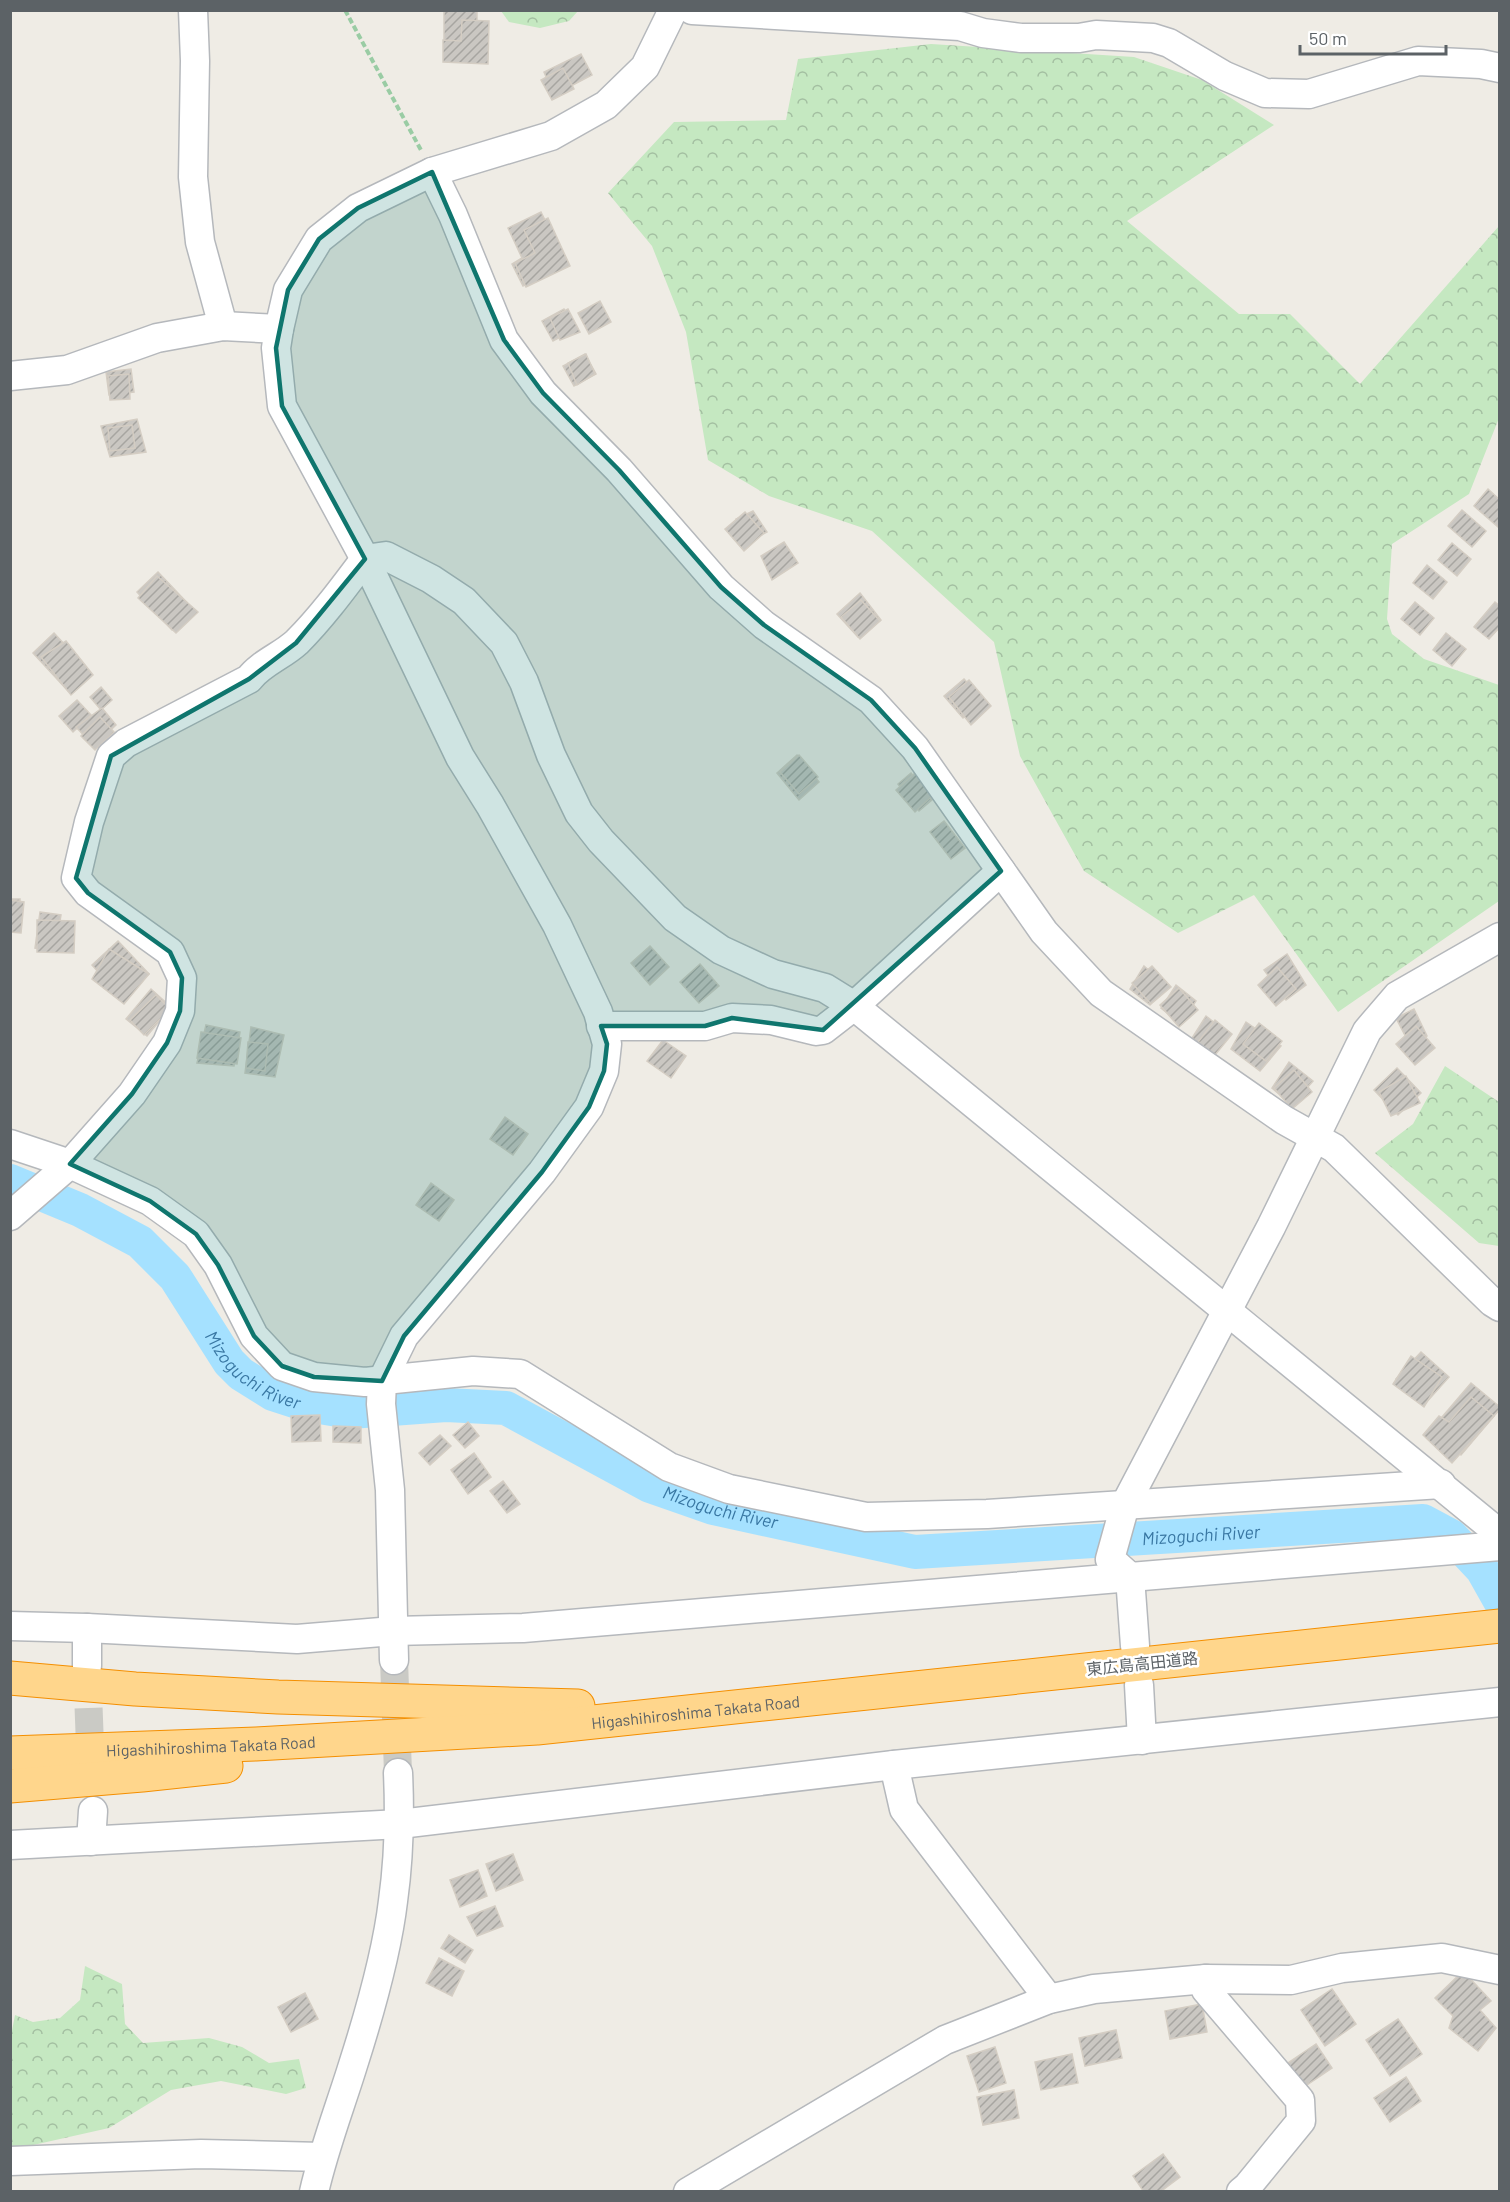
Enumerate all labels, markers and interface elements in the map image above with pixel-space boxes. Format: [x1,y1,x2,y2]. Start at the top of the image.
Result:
scale bar [1300,18,1446,56]
text: 50 m [1309,27,1347,49]
water label: Mizoguchi River [201,1326,304,1413]
water label: Mizoguchi River [660,1480,781,1533]
water label: Mizoguchi River [1141,1520,1261,1549]
street label: 東広島高田道路 [1085,1648,1199,1678]
street label: Higashihiroshima Takata Road [590,1691,801,1732]
street label: Higashihiroshima Takata Road [106,1731,316,1759]

